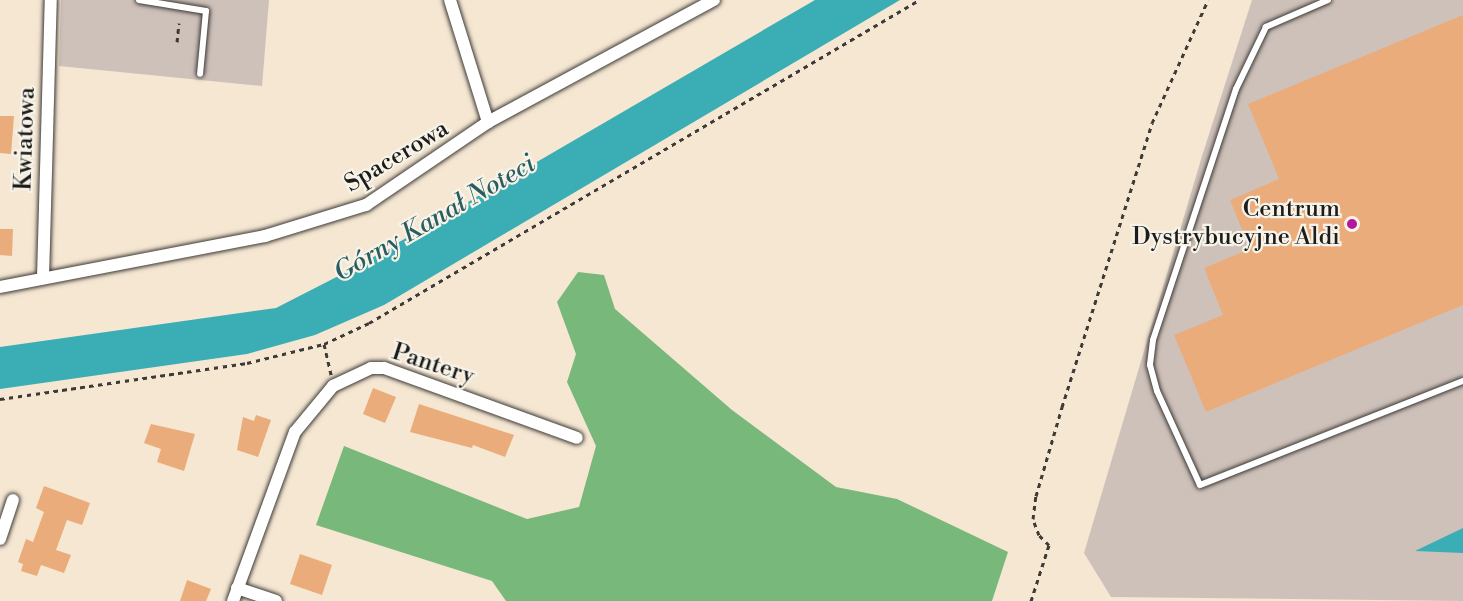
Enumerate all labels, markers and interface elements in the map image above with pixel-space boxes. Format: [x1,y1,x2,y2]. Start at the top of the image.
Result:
street label: Kwiatowa [10,87,42,191]
street label: Spacerowa [340,115,454,199]
water label: Górny Kanał Noteci [329,149,541,289]
place label: Centrum Dystrybucyjne Aldi [1132,196,1340,252]
marker: Centrum Dystrybucyjne Aldi [1345,217,1359,231]
street label: Pantery [388,338,478,392]

